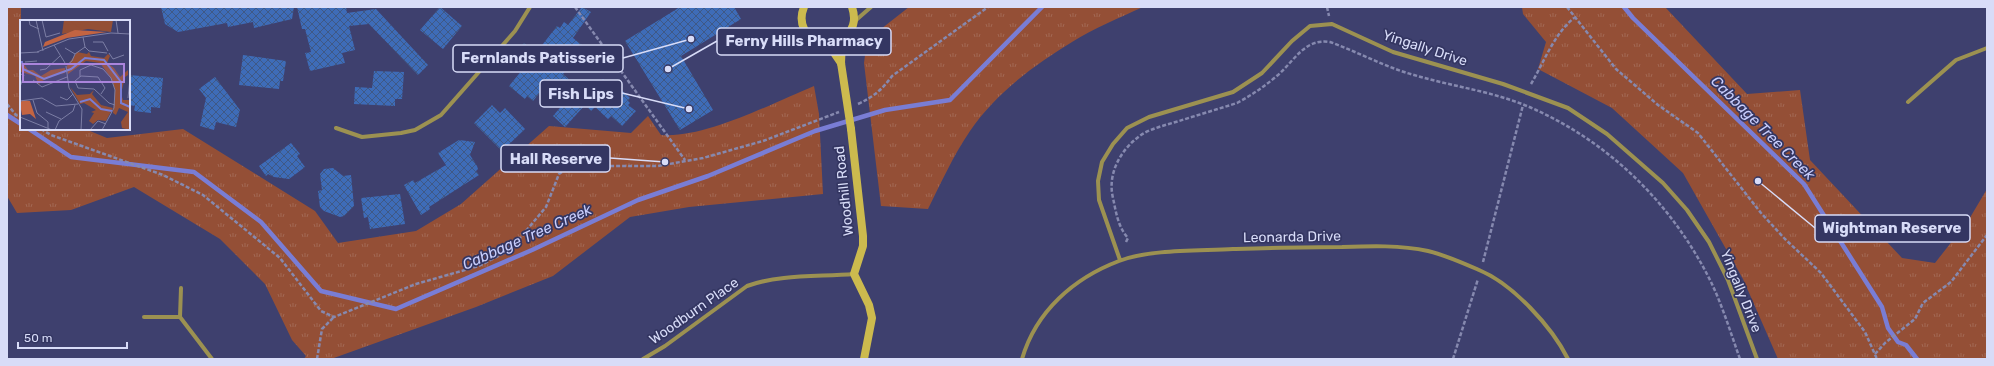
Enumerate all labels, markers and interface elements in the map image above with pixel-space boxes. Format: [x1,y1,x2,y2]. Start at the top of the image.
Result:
inset map [20,20,130,130]
street label: Yingally Drive [1381,26,1470,70]
callout: Ferny Hills Pharmacy [717,28,891,55]
text: Ferny Hills Pharmacy [725,32,883,50]
callout: Fernlands Patisserie [453,45,623,72]
text: Fernlands Patisserie [461,49,615,67]
water label: Cabbage Tree Creek [1707,72,1819,184]
callout: Fish Lips [540,80,622,107]
text: Fish Lips [548,85,614,103]
callout: Hall Reserve [501,145,610,172]
street label: Woodhill Road [831,145,857,237]
text: Hall Reserve [510,150,602,168]
water label: Cabbage Tree Creek [459,200,595,274]
callout: Wightman Reserve [1815,215,1970,242]
text: Wightman Reserve [1822,219,1962,237]
street label: Leonarda Drive [1243,228,1341,246]
street label: Yingally Drive [1717,247,1765,335]
street label: Woodburn Place [646,274,742,348]
scale bar [18,324,127,350]
text: 50 m [24,331,52,345]

